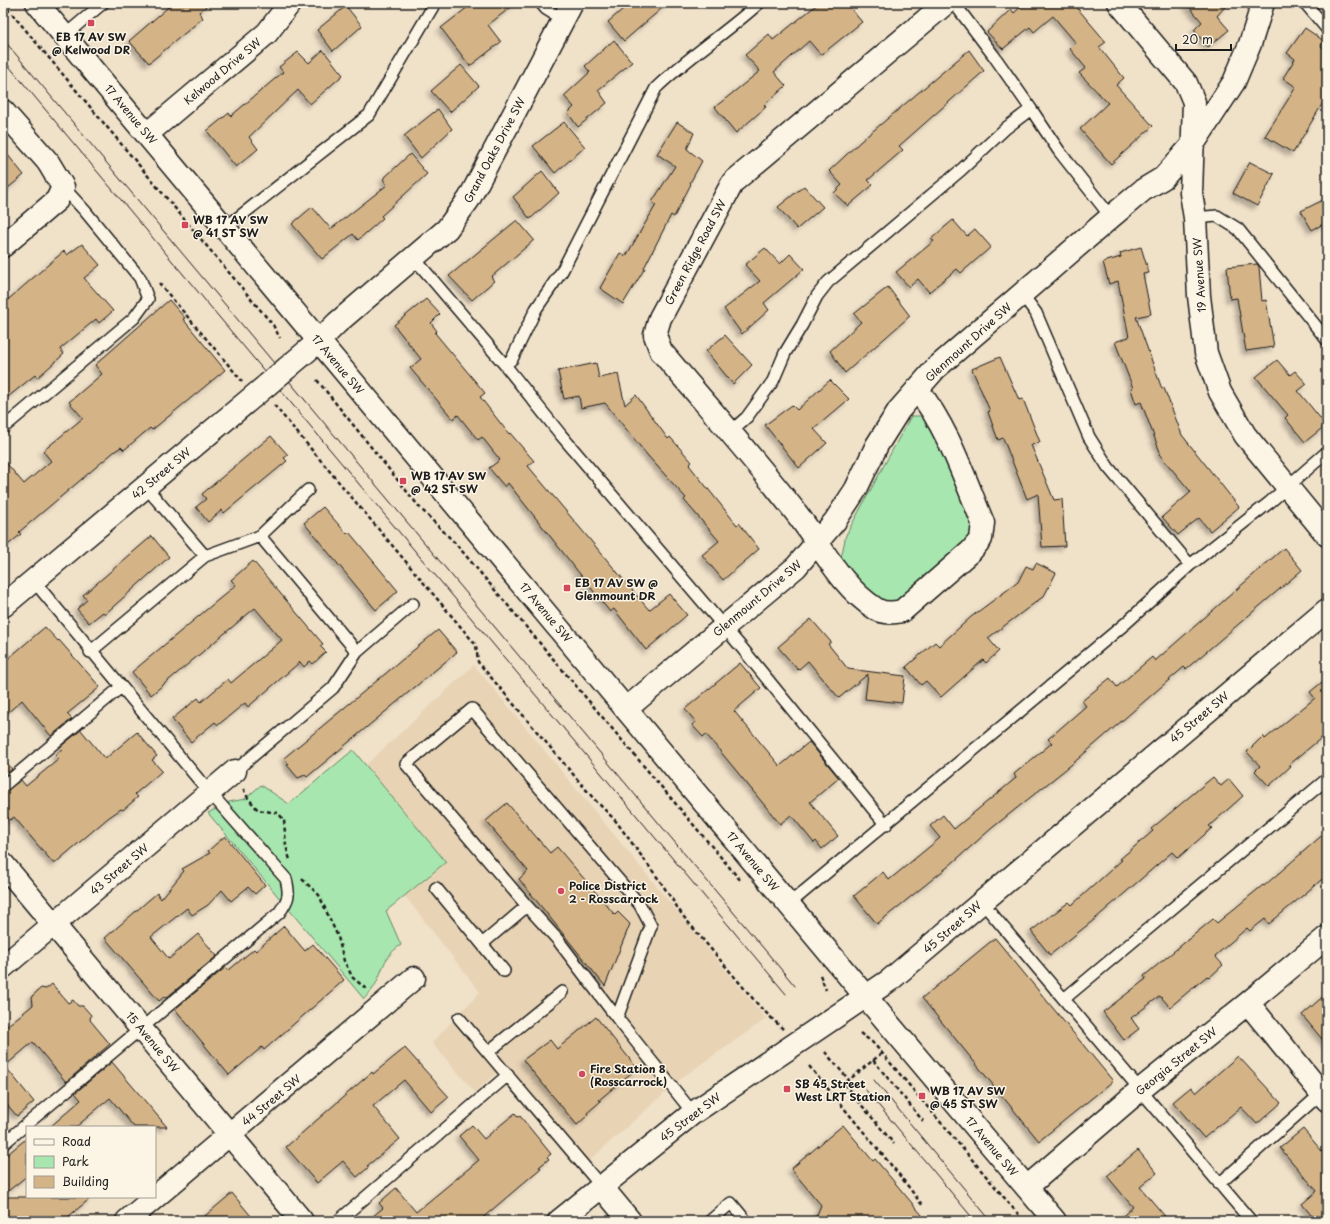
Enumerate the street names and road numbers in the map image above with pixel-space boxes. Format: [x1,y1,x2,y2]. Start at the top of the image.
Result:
street label: Kelwood Drive SW [180,33,265,108]
street label: 17 Avenue SW [101,80,162,148]
street label: Grand Oaks Drive SW [459,94,529,206]
street label: Green Ridge Road SW [660,196,730,308]
street label: 19 Avenue SW [1188,237,1210,313]
street label: Glenmount Drive SW [921,298,1016,386]
street label: 17 Avenue SW [308,330,369,398]
street label: 42 Street SW [128,443,194,503]
street label: Glenmount Drive SW [709,555,806,640]
street label: 17 Avenue SW [516,578,577,646]
street label: 45 Street SW [1166,687,1232,747]
street label: 17 Avenue SW [723,827,784,895]
street label: 43 Street SW [86,839,152,899]
street label: 45 Street SW [919,897,985,957]
street label: 15 Avenue SW [122,1008,184,1077]
street label: Georgia Street SW [1132,1023,1220,1099]
street label: 44 Street SW [238,1070,304,1130]
street label: 45 Street SW [656,1088,724,1146]
street label: 17 Avenue SW [962,1112,1023,1180]

